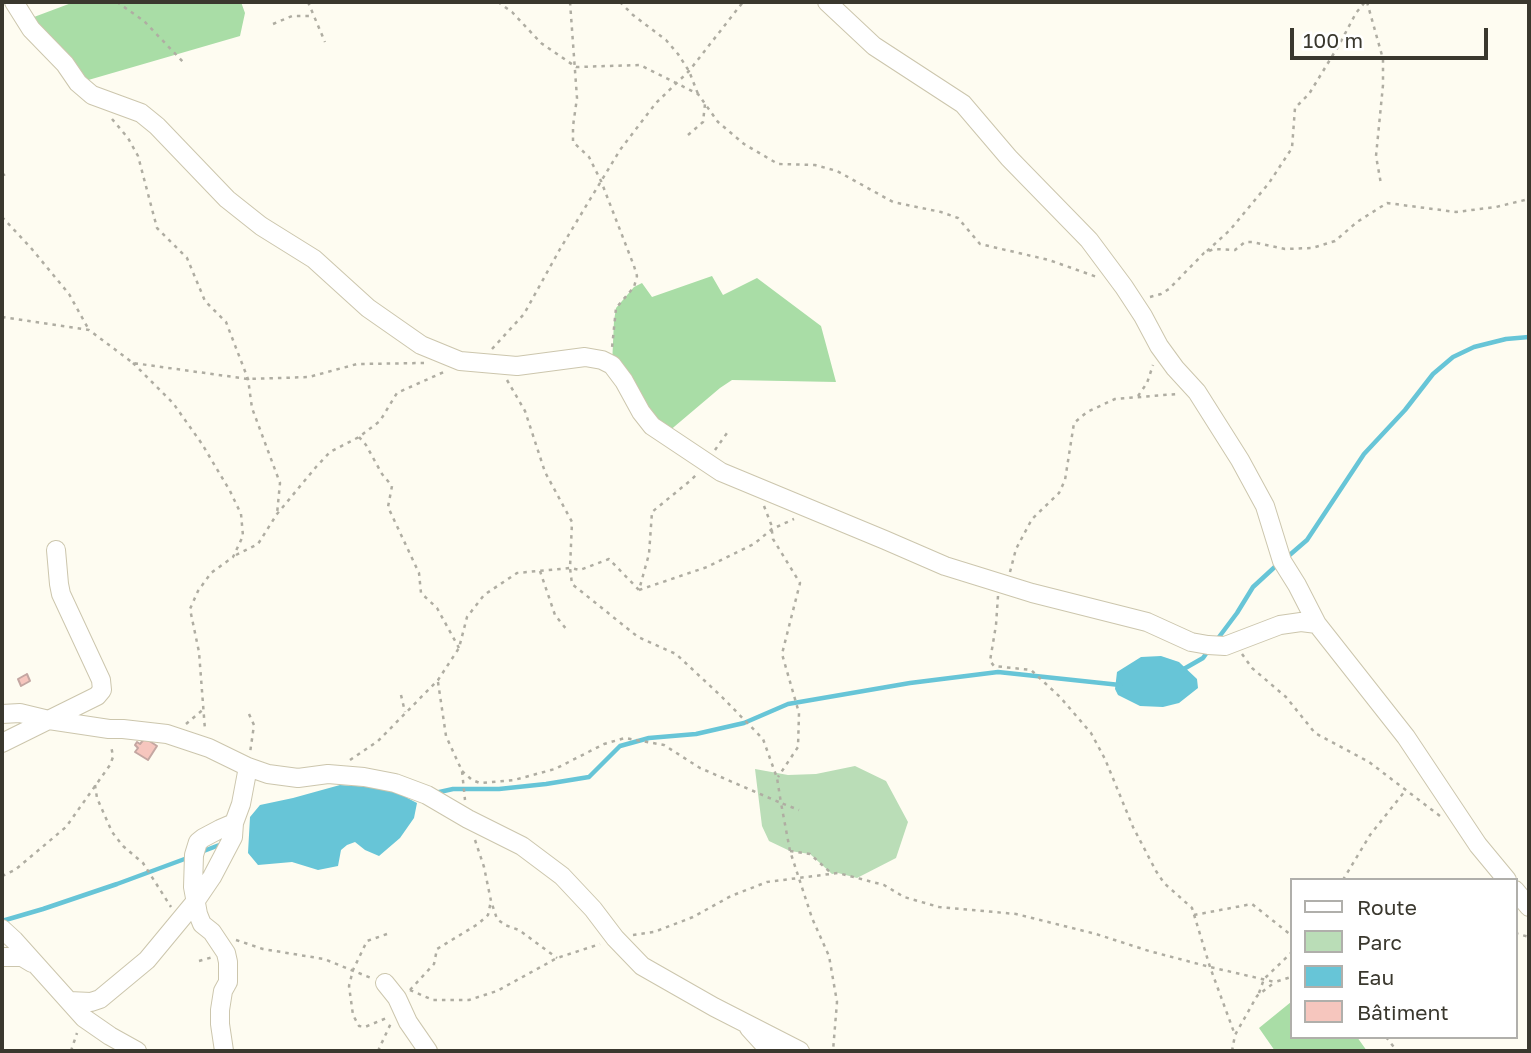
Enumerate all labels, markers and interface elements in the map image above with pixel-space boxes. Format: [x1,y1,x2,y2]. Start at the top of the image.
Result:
scale bar [1293,14,1491,58]
text: 100 m [1303,27,1363,53]
legend [1290,878,1517,1039]
text: Route [1357,894,1417,920]
text: Parc [1357,929,1402,955]
text: Eau [1357,964,1394,990]
text: Bâtiment [1357,999,1449,1025]

